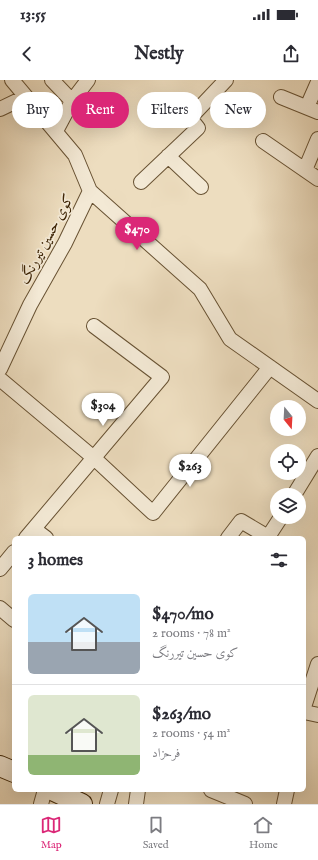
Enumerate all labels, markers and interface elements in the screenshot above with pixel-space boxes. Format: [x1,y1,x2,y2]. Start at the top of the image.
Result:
text: 13:55 [20,5,46,24]
icon: back [16,43,38,65]
text: Nestly [134,43,184,66]
icon: share [280,43,302,65]
chip: Buy [12,92,63,128]
chip: Rent [71,92,129,128]
chip: Filters [137,92,202,128]
chip: New [210,92,266,128]
street label: کوی حسین تیررنگ [14,190,78,288]
pin: $470 [113,217,161,251]
text: $470 [124,221,150,238]
pin: $304 [79,393,127,427]
text: $304 [91,397,115,414]
north arrow [270,400,306,436]
map controls [270,400,306,524]
button: locate [270,444,306,480]
pin: $263 [166,454,214,488]
text: $263 [178,458,202,475]
button: layers [270,488,306,524]
icon: filters [268,549,290,571]
text: 3 homes [28,550,83,571]
text: $470/mo [152,604,214,625]
icon: home [60,610,108,658]
text: 2 rooms · 78 m² [152,625,231,642]
text: کوی حسین تیررنگ [152,645,238,662]
text: $263/mo [152,704,211,725]
icon: home [60,711,108,759]
text: 2 rooms · 54 m² [152,725,230,742]
text: فرحزاد [152,745,180,762]
tab: Map [40,814,62,852]
tab: Saved [143,814,169,852]
tab: Home [249,814,278,852]

